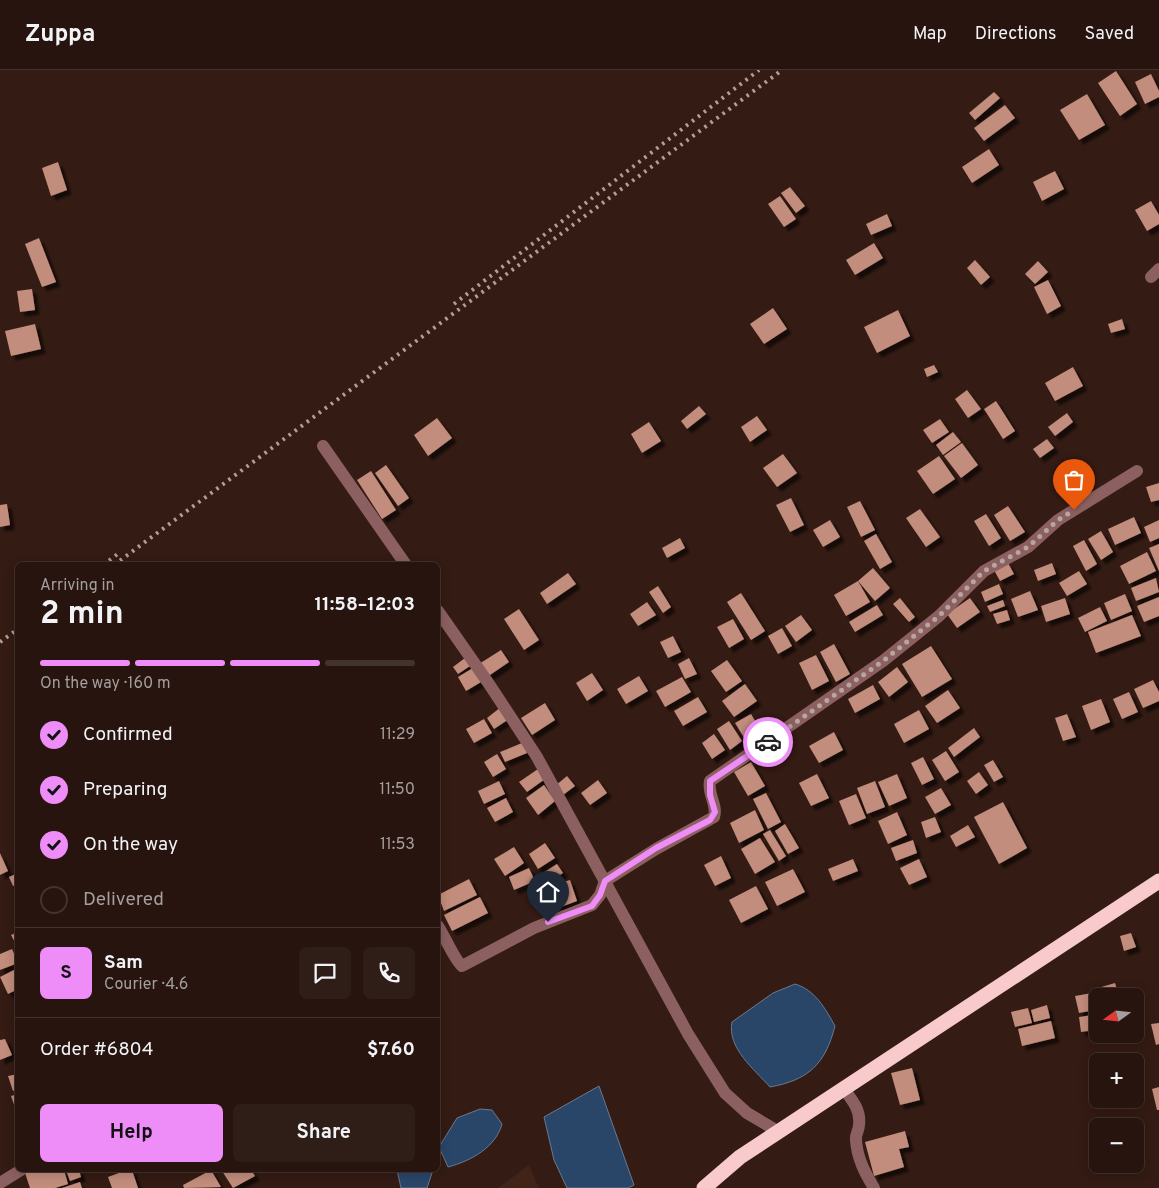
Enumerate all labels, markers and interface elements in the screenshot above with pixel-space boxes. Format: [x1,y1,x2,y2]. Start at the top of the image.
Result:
text: Zuppa [25,20,95,50]
text: Map [913,23,947,46]
text: Directions [975,23,1057,46]
text: Saved [1085,23,1134,46]
pin [1053,459,1095,510]
icon: bag [1060,466,1088,494]
text: Arriving in [40,576,115,596]
text: 11:58–12:03 [314,593,415,617]
text: 2 min [40,595,124,635]
text: On the way · 160 m [40,674,171,694]
courier [743,717,793,767]
icon: check [40,721,68,749]
text: Confirmed [83,723,173,747]
text: 11:29 [380,725,415,745]
icon: car [754,728,782,756]
icon: check [40,776,68,804]
text: Preparing [83,778,167,802]
text: 11:50 [379,780,415,800]
icon: check [40,831,68,859]
text: On the way [83,833,178,857]
text: 11:53 [380,835,415,855]
pin [527,871,569,922]
icon: home [534,878,562,906]
text: Delivered [83,888,164,912]
button: chat [299,947,351,999]
button: phone [363,947,415,999]
text: Sam [104,951,143,975]
text: S [60,961,72,985]
text: Courier · 4.6 [104,975,188,995]
north arrow [1089,988,1144,1042]
map controls [1089,988,1144,1173]
text: Order #6804 [40,1038,154,1062]
text: $7.60 [367,1038,415,1062]
button: + [1089,1053,1144,1108]
button: Help [40,1104,223,1162]
button: Share [233,1104,415,1162]
button: − [1089,1118,1144,1173]

